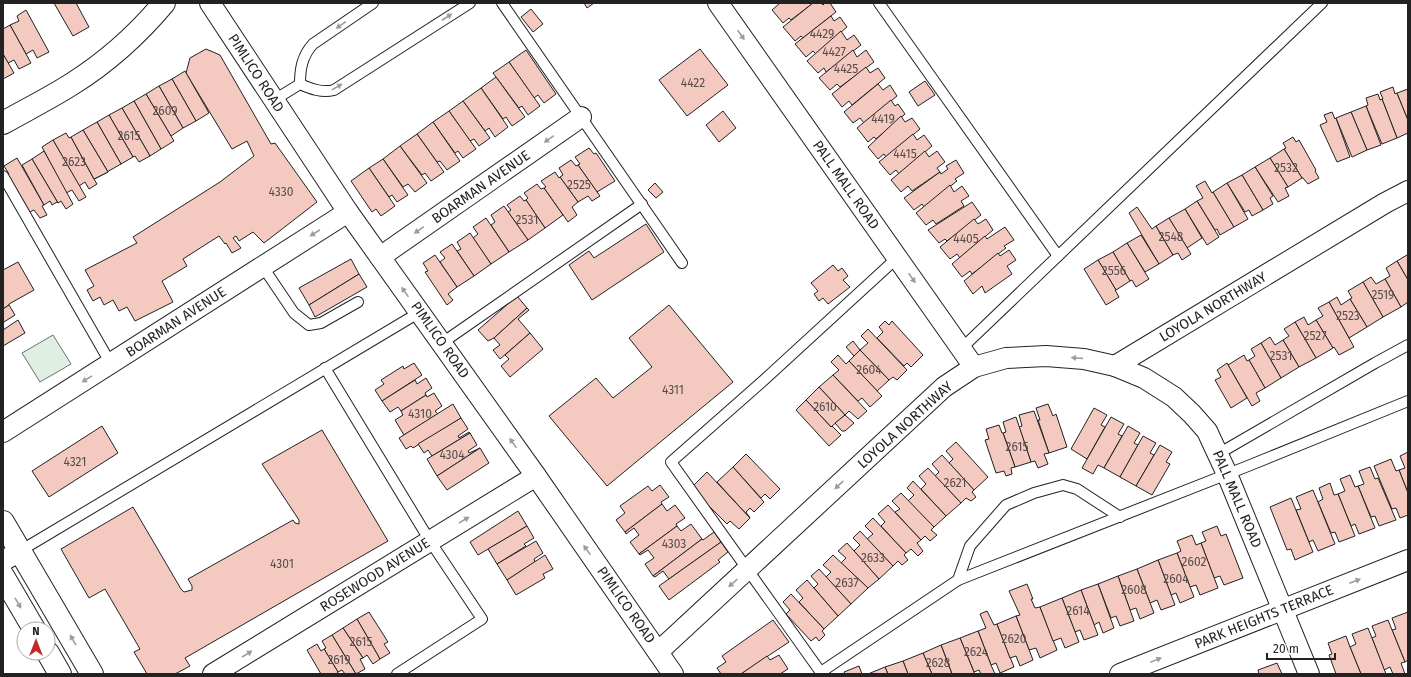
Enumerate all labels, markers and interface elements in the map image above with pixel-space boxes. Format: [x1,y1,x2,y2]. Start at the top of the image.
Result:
one-way arrow [441,14,453,21]
one-way arrow [336,21,346,29]
house number: 4429 [810,27,834,41]
one-way arrow [737,30,745,40]
street label: PIMLICO ROAD [224,31,288,115]
house number: 4427 [822,45,846,59]
house number: 4425 [834,62,858,76]
house number: 4422 [681,76,705,90]
one-way arrow [331,84,343,91]
house number: 2609 [152,104,178,118]
house number: 4419 [871,112,895,126]
house number: 2615 [118,129,140,143]
one-way arrow [544,135,554,143]
street label: PALL MALL ROAD [809,137,883,233]
street label: BOARMAN AVENUE [429,147,533,227]
house number: 4415 [893,147,917,161]
house number: 2623 [62,155,86,169]
house number: 2532 [1274,161,1298,175]
house number: 2525 [567,178,591,192]
house number: 4330 [269,185,294,199]
house number: 2531 [516,213,538,227]
one-way arrow [414,226,425,234]
one-way arrow [309,230,321,237]
house number: 2548 [1159,230,1184,244]
house number: 4405 [953,232,979,246]
house number: 2556 [1102,264,1126,278]
street label: LOYOLA NORTHWAY [1156,268,1270,346]
one-way arrow [908,273,916,284]
street label: BOARMAN AVENUE [123,283,229,361]
one-way arrow [401,286,409,297]
house number: 2519 [1372,288,1394,302]
street label: PIMLICO ROAD [407,298,473,382]
house number: 2523 [1336,309,1360,323]
house number: 2527 [1304,329,1326,343]
house number: 2531 [1270,349,1292,363]
one-way arrow [1071,355,1083,362]
house number: 2604 [856,363,882,377]
one-way arrow [81,375,93,382]
street label: LOYOLA NORTHWAY [854,378,956,472]
house number: 4311 [662,383,684,397]
house number: 2610 [813,400,837,414]
house number: 4310 [408,407,432,421]
one-way arrow [509,438,517,449]
house number: 2615 [1006,440,1028,454]
house number: 4304 [439,448,465,462]
street label: PALL MALL ROAD [1209,448,1265,550]
house number: 4321 [64,455,86,469]
house number: 2621 [943,476,967,490]
one-way arrow [834,480,844,490]
one-way arrow [458,517,470,524]
street label: ROSEWOOD AVENUE [317,534,433,616]
house number: 4303 [662,537,686,551]
one-way arrow [583,545,591,555]
house number: 2633 [861,551,885,565]
house number: 2602 [1182,555,1206,569]
house number: 4301 [270,557,294,571]
street label: PIMLICO ROAD [593,563,659,647]
house number: 2604 [1163,572,1189,586]
house number: 2637 [835,576,859,590]
one-way arrow [1350,577,1362,583]
one-way arrow [729,578,738,587]
street label: PARK HEIGHTS TERRACE [1192,581,1336,653]
house number: 2608 [1121,583,1147,597]
one-way arrow [15,597,22,609]
house number: 2614 [1066,604,1090,618]
north arrow [16,621,56,661]
text: N [32,625,40,638]
house number: 2620 [1002,632,1027,646]
one-way arrow [69,634,76,646]
house number: 2615 [350,635,372,649]
scale bar [1267,635,1335,661]
text: 20 m [1273,642,1299,656]
house number: 2624 [964,645,989,659]
one-way arrow [241,650,253,657]
house number: 2619 [327,653,351,667]
house number: 2628 [926,656,951,670]
one-way arrow [1151,656,1163,662]

